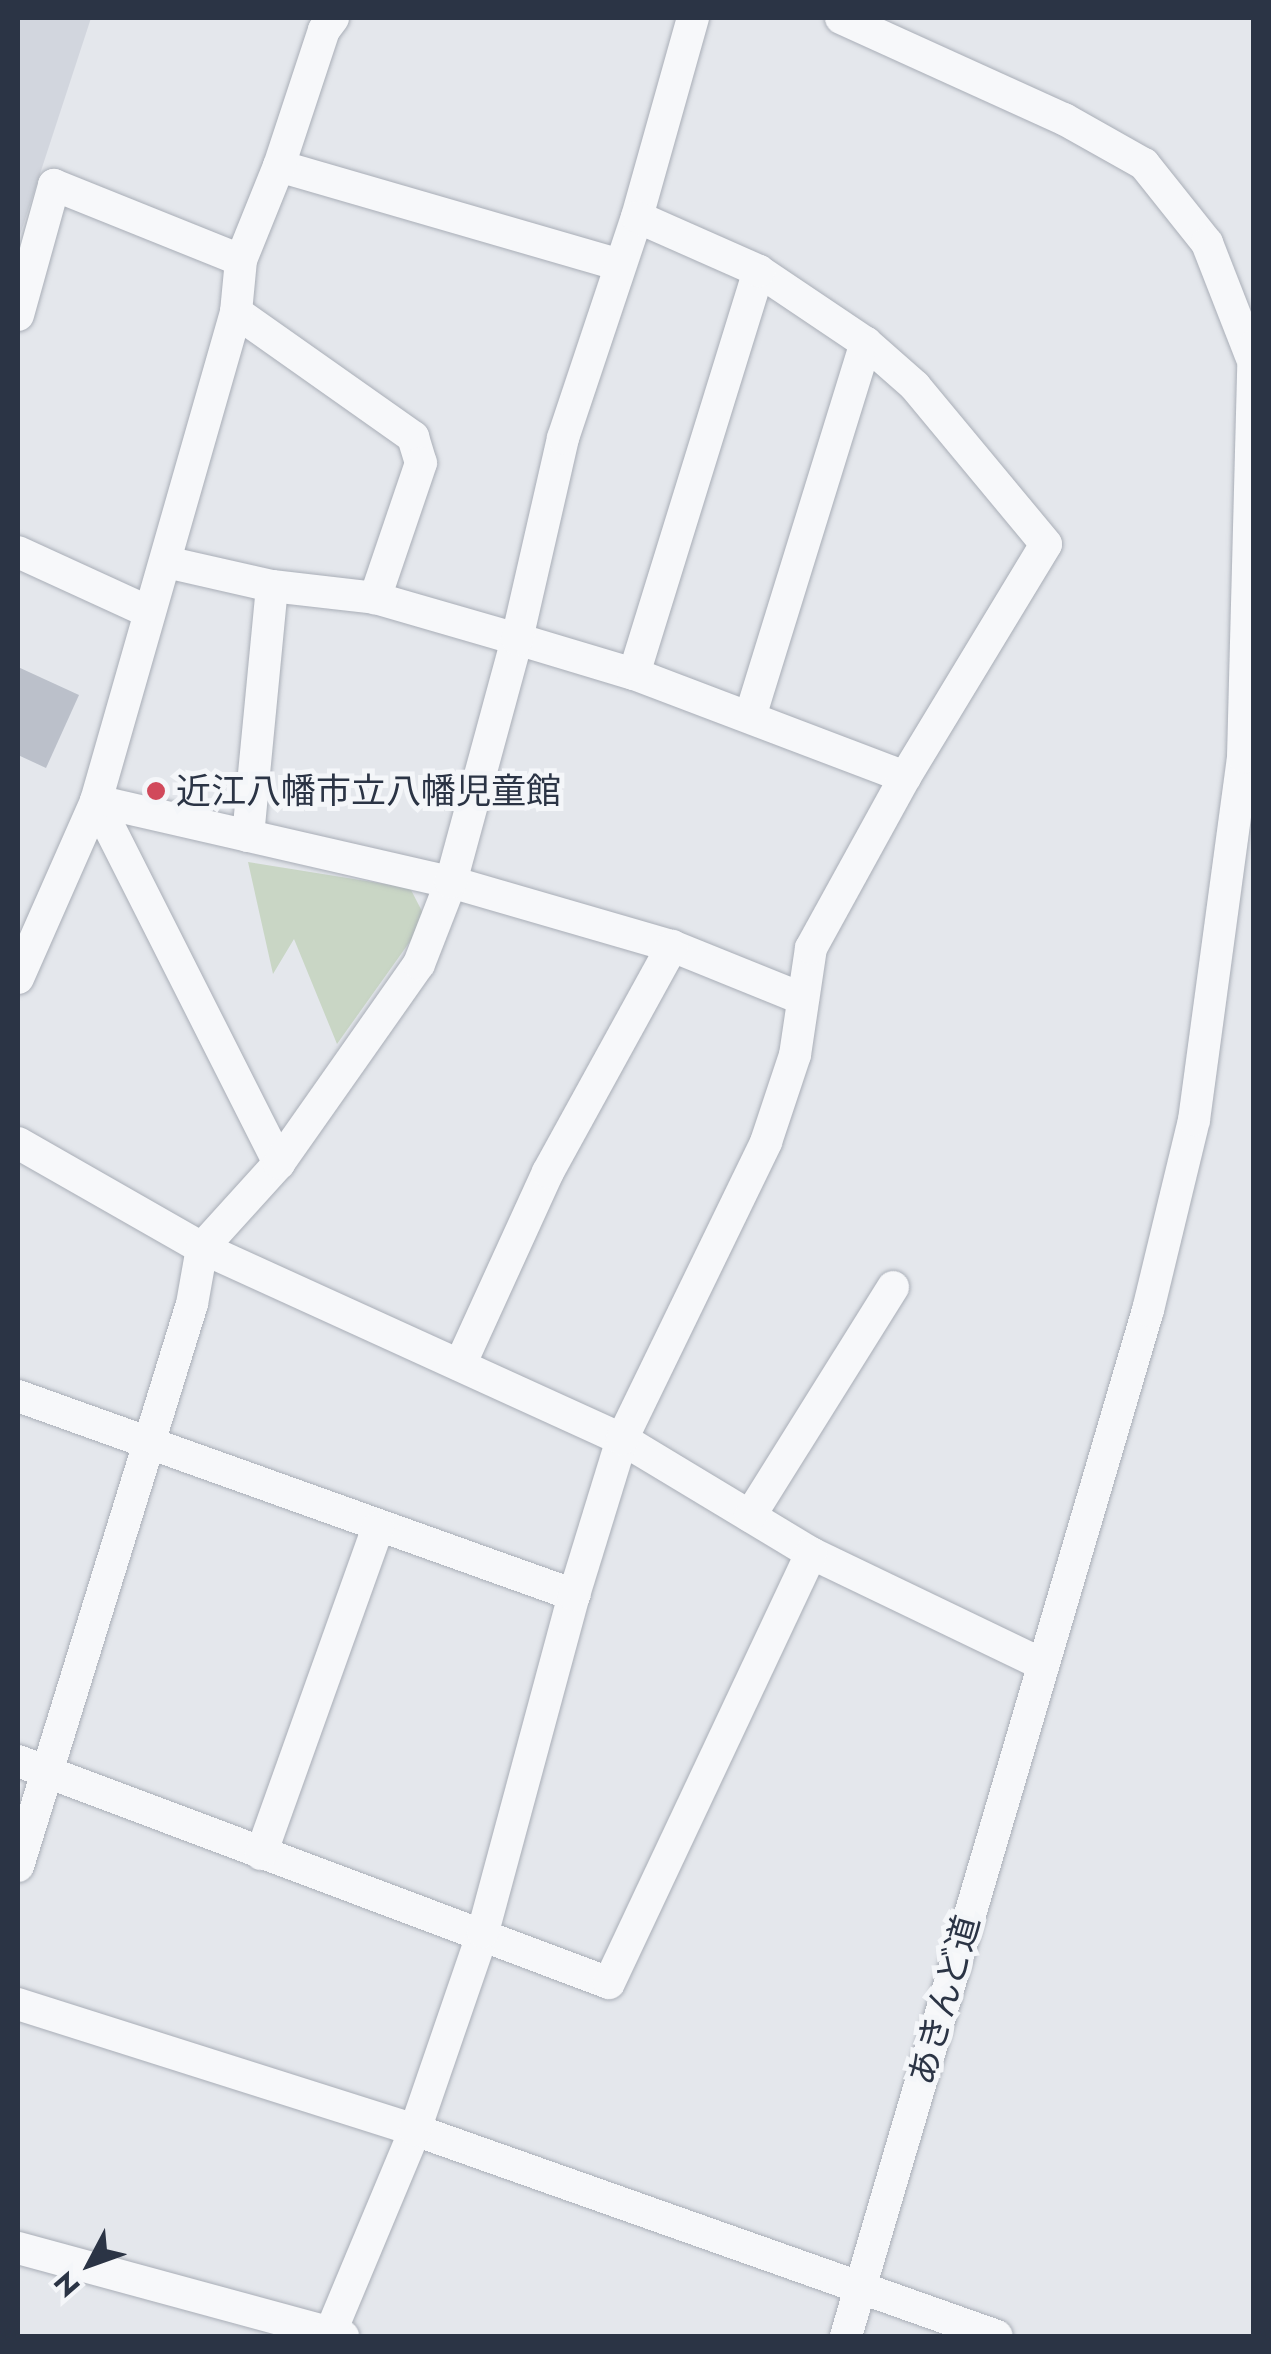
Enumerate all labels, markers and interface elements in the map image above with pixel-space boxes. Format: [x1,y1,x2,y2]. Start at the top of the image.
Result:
place label: 近江八幡市立八幡児童館 [176,770,561,812]
marker: 近江八幡市立八幡児童館 [145,780,167,802]
street label: あきんど道 [900,1910,988,2090]
north arrow [40,2214,140,2314]
text: N [44,2262,90,2306]

